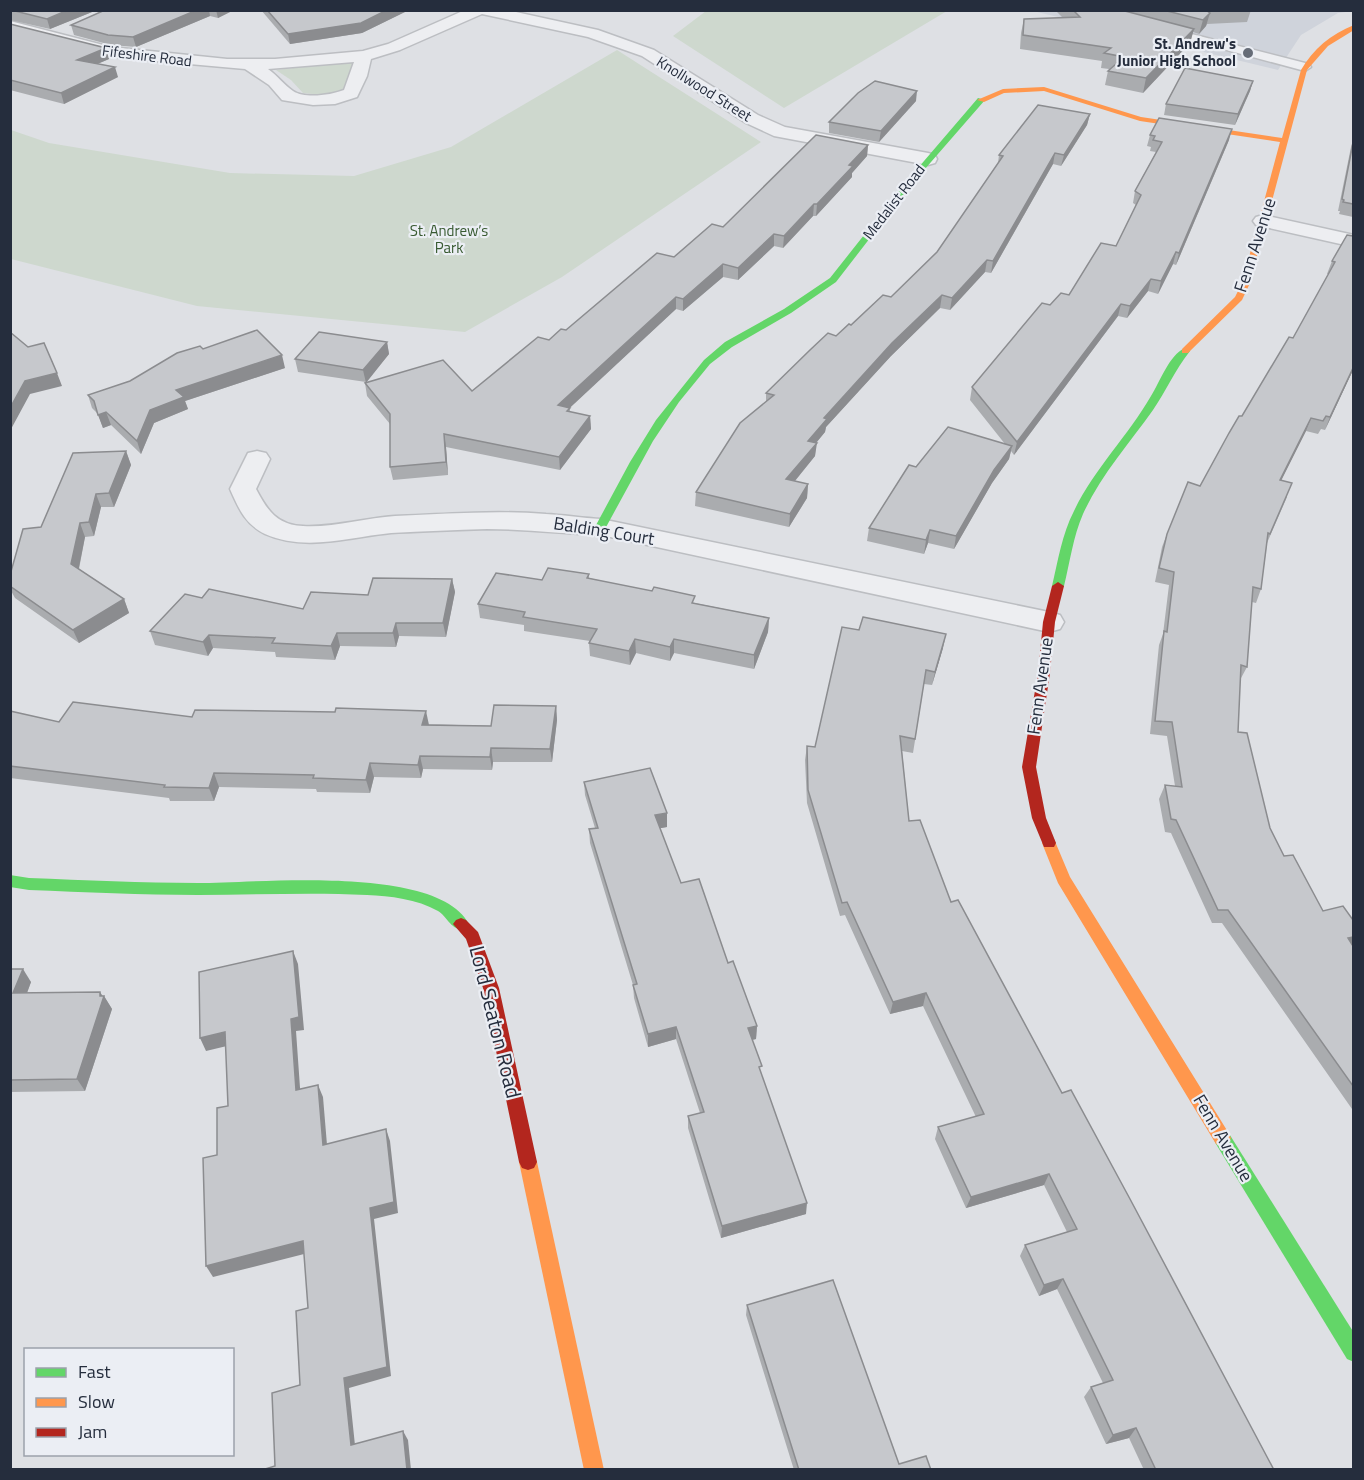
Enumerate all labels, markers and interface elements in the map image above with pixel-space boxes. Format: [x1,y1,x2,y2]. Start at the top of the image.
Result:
place label: St. Andrew's Junior High School [1117,32,1236,72]
street label: Fifeshire Road [101,39,193,72]
marker: St. Andrew's Junior High School [1241,46,1255,60]
street label: Knollwood Street [652,50,757,127]
street label: Medalist Road [857,159,930,244]
street label: Fenn Avenue [1227,194,1282,296]
park label: St. Andrew’s Park [410,219,488,259]
street label: Balding Court [552,509,657,552]
street label: Fenn Avenue [1019,636,1060,736]
street label: Lord Seaton Road [462,942,530,1101]
street label: Fenn Avenue [1187,1089,1260,1187]
legend [24,1348,234,1456]
text: Fast [78,1358,111,1385]
text: Slow [78,1388,115,1415]
text: Jam [78,1418,107,1445]

